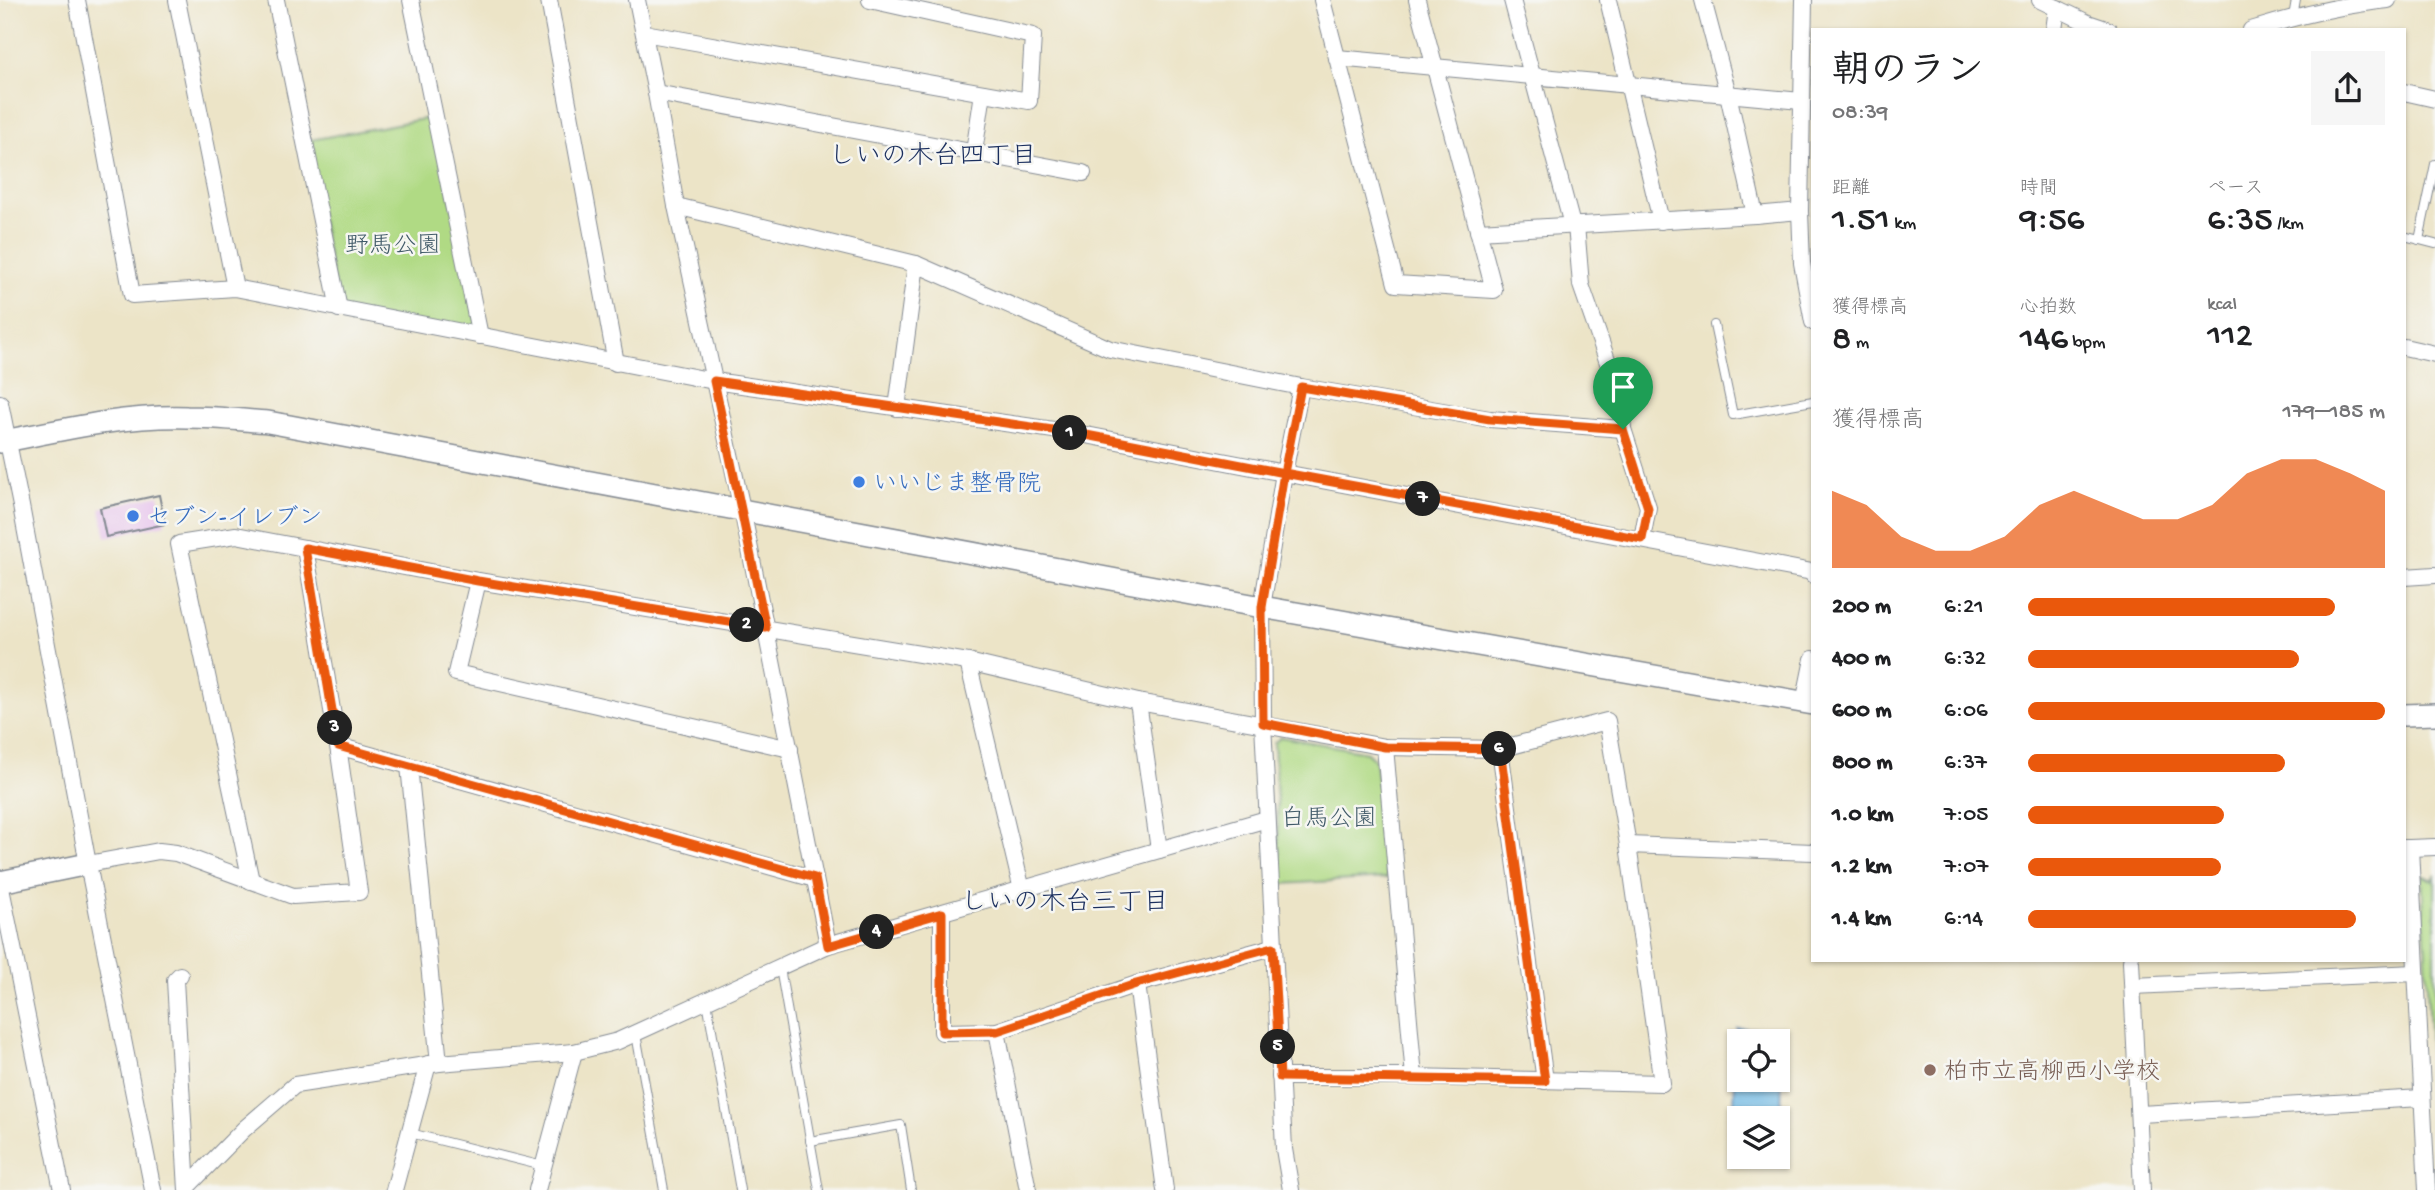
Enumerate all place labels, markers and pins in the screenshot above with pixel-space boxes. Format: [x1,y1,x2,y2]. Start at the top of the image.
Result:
pin [1593,357,1653,429]
pin: 1 [1052,416,1088,450]
place label: いいじま整骨院 [873,470,1041,500]
marker: いいじま整骨院 [851,474,867,490]
pin: 7 [1406,482,1440,516]
place label: セブン-イレブン [147,505,323,534]
marker: セブン-イレブン [125,508,141,524]
pin: 2 [730,608,764,642]
pin: 3 [318,710,352,746]
pin: 6 [1482,732,1516,766]
pin: 4 [860,914,894,950]
pin: 5 [1260,1030,1296,1064]
place label: 柏市立高柳西小学校 [1944,1058,2160,1088]
marker: 柏市立高柳西小学校 [1922,1062,1938,1078]

